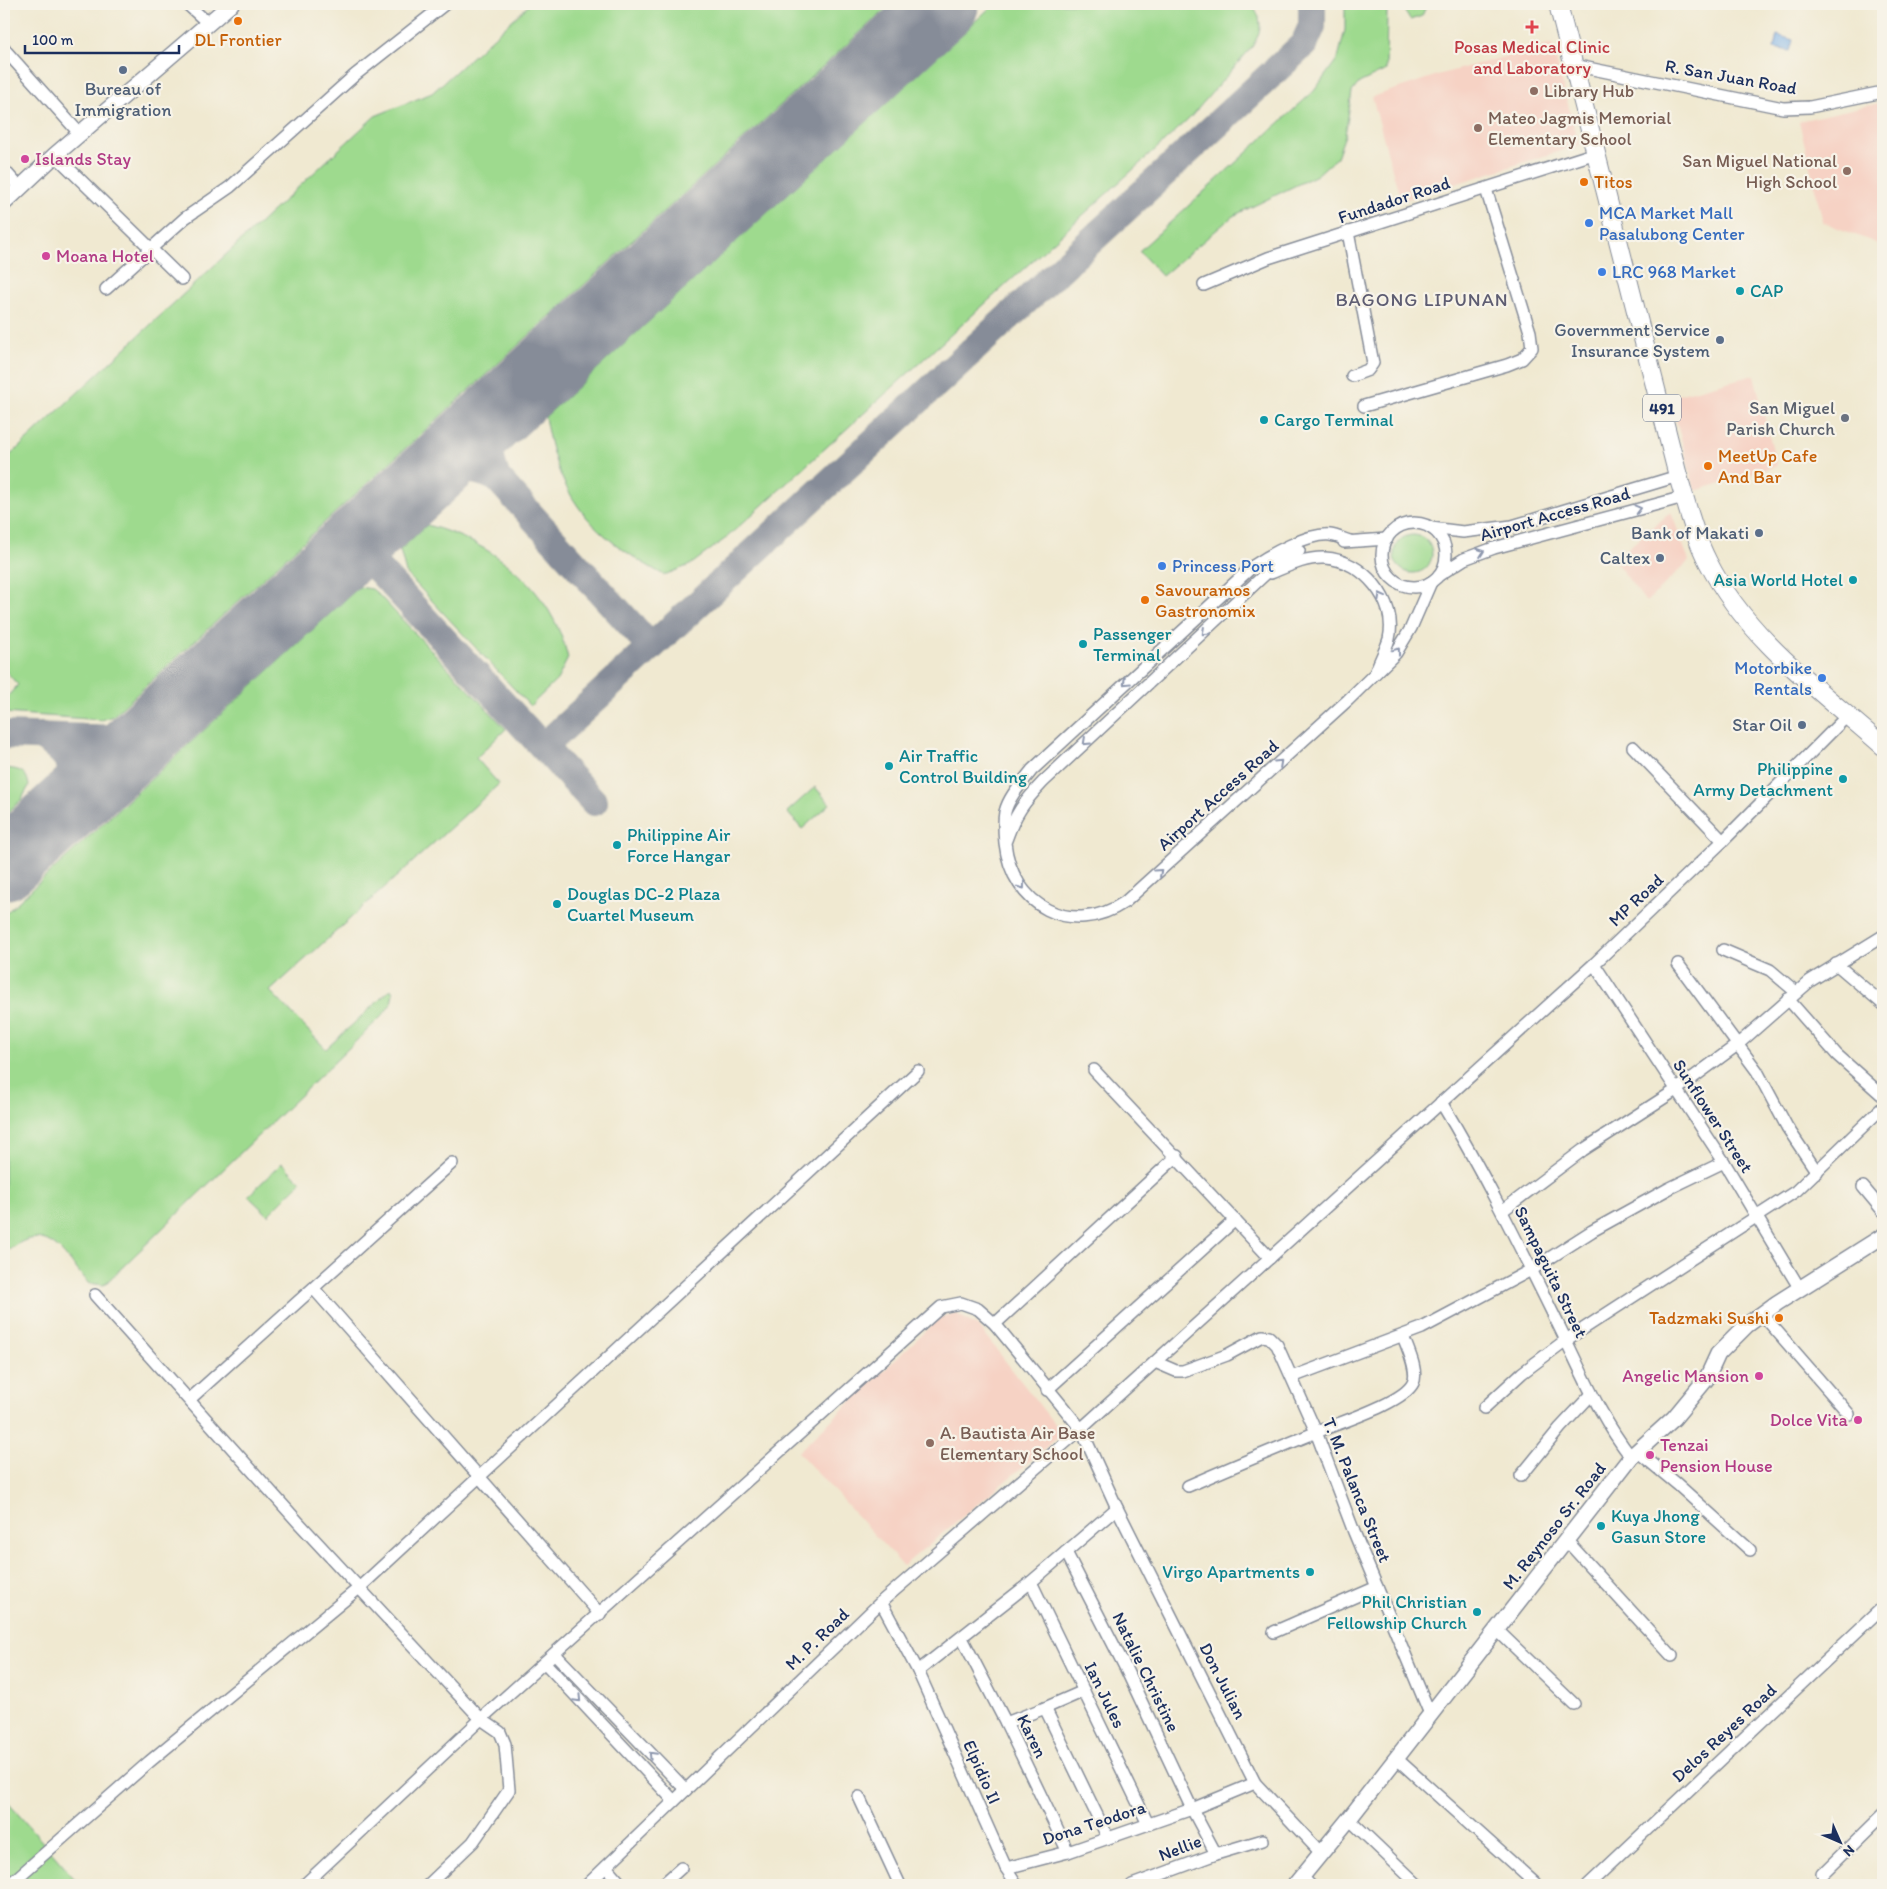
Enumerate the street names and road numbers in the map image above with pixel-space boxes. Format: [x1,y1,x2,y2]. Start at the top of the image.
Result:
street label: R. San Juan Road [1663,55,1799,99]
street label: Fundador Road [1335,171,1453,228]
road number: 491 [1643,394,1681,422]
street label: Airport Access Road [1477,482,1633,546]
street label: Airport Access Road [1153,735,1283,855]
street label: MP Road [1604,869,1668,931]
street label: Sunflower Street [1668,1055,1758,1177]
street label: Sampaguita Street [1510,1202,1593,1342]
street label: T. M. Palanca Street [1318,1414,1396,1566]
street label: M. Reynoso Sr. Road [1497,1458,1611,1594]
street label: M. P. Road [780,1603,854,1675]
street label: Natalie Christine [1108,1609,1184,1735]
street label: Don Julian [1194,1639,1252,1723]
street label: Ian Jules [1080,1658,1130,1732]
street label: Delos Reyes Road [1667,1679,1781,1787]
street label: Karen [1012,1710,1052,1762]
street label: Elpidio II [958,1737,1006,1807]
street label: Dona Teodora [1039,1796,1149,1850]
street label: Nellie [1155,1830,1205,1866]

